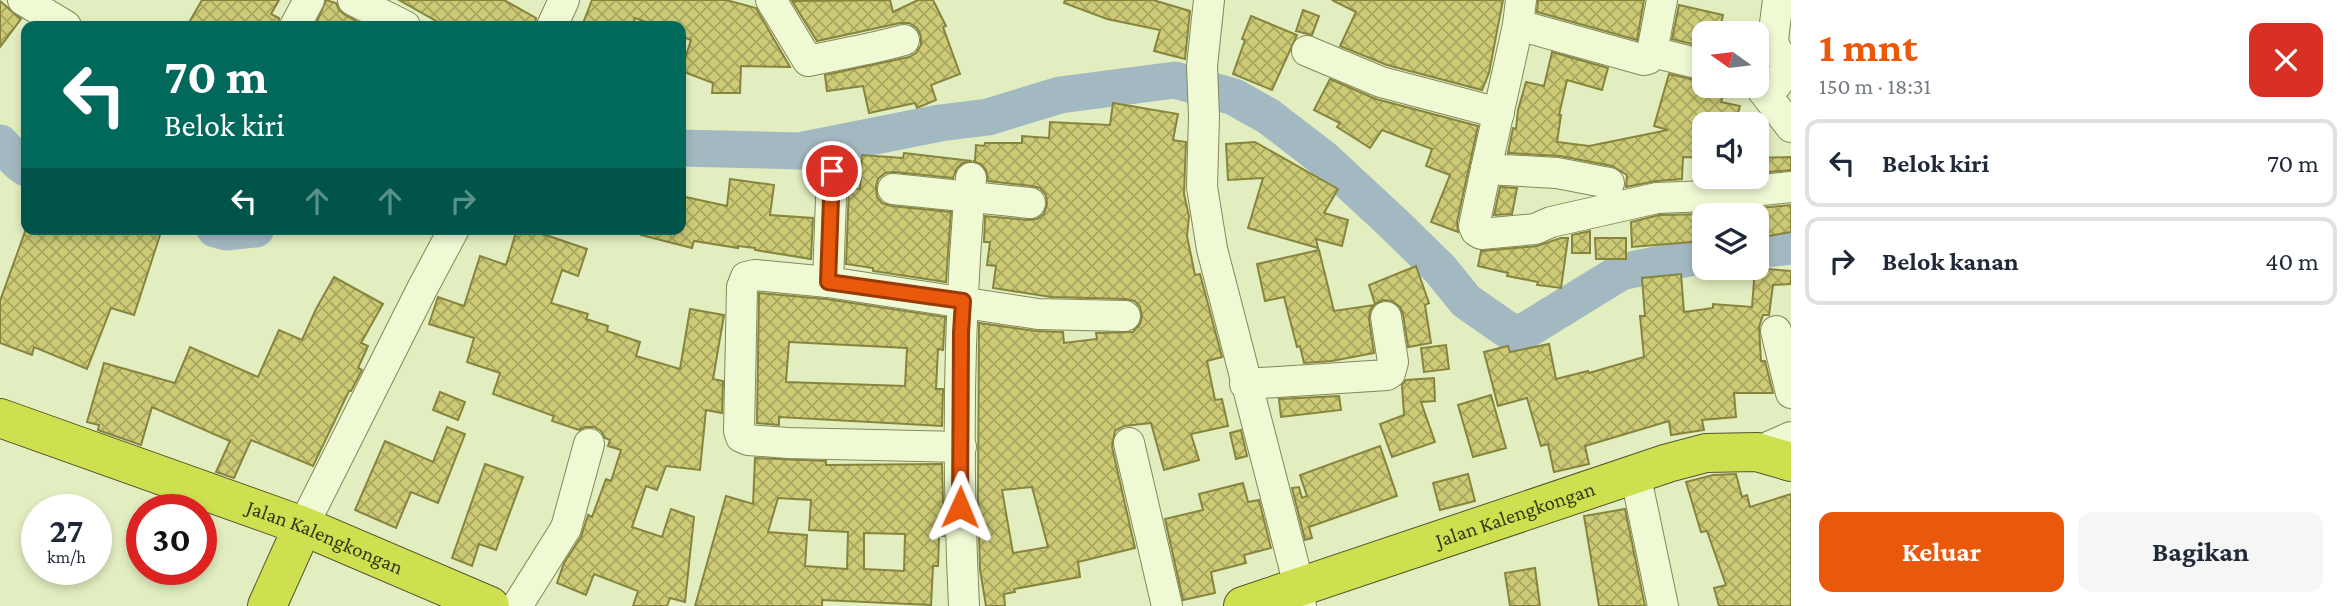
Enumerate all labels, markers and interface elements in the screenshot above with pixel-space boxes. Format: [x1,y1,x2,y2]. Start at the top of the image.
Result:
north arrow [1692,21,1769,98]
map controls [1692,21,1769,280]
text: 1 mnt [1819,23,1918,70]
button: close [2249,23,2323,97]
icon: left [49,49,140,140]
text: 70 m [164,49,268,104]
text: 150 m · 18:31 [1819,73,1931,99]
text: Belok kiri [164,107,285,143]
button: sound [1692,112,1769,189]
pin [802,141,862,201]
icon: left [1823,144,1861,182]
text: Belok kiri [1882,149,1989,178]
text: 70 m [2267,149,2319,178]
icon: arrive [813,152,851,190]
icon: left [225,182,263,220]
icon: ahead [298,182,336,220]
icon: ahead [371,182,409,220]
icon: right [444,182,482,220]
button: layers [1692,203,1769,280]
icon: right [1823,242,1861,280]
text: Belok kanan [1882,247,2019,276]
text: 40 m [2265,247,2319,276]
position arrow [923,470,997,544]
street label: Jalan Kalengkongan [1430,476,1598,553]
speed limit sign: 30 [126,494,217,585]
street label: Jalan Kalengkongan [241,494,407,579]
text: 27 [50,511,83,550]
button: Keluar [1819,512,2064,592]
button: Bagikan [2078,512,2323,592]
text: km/h [47,547,86,567]

